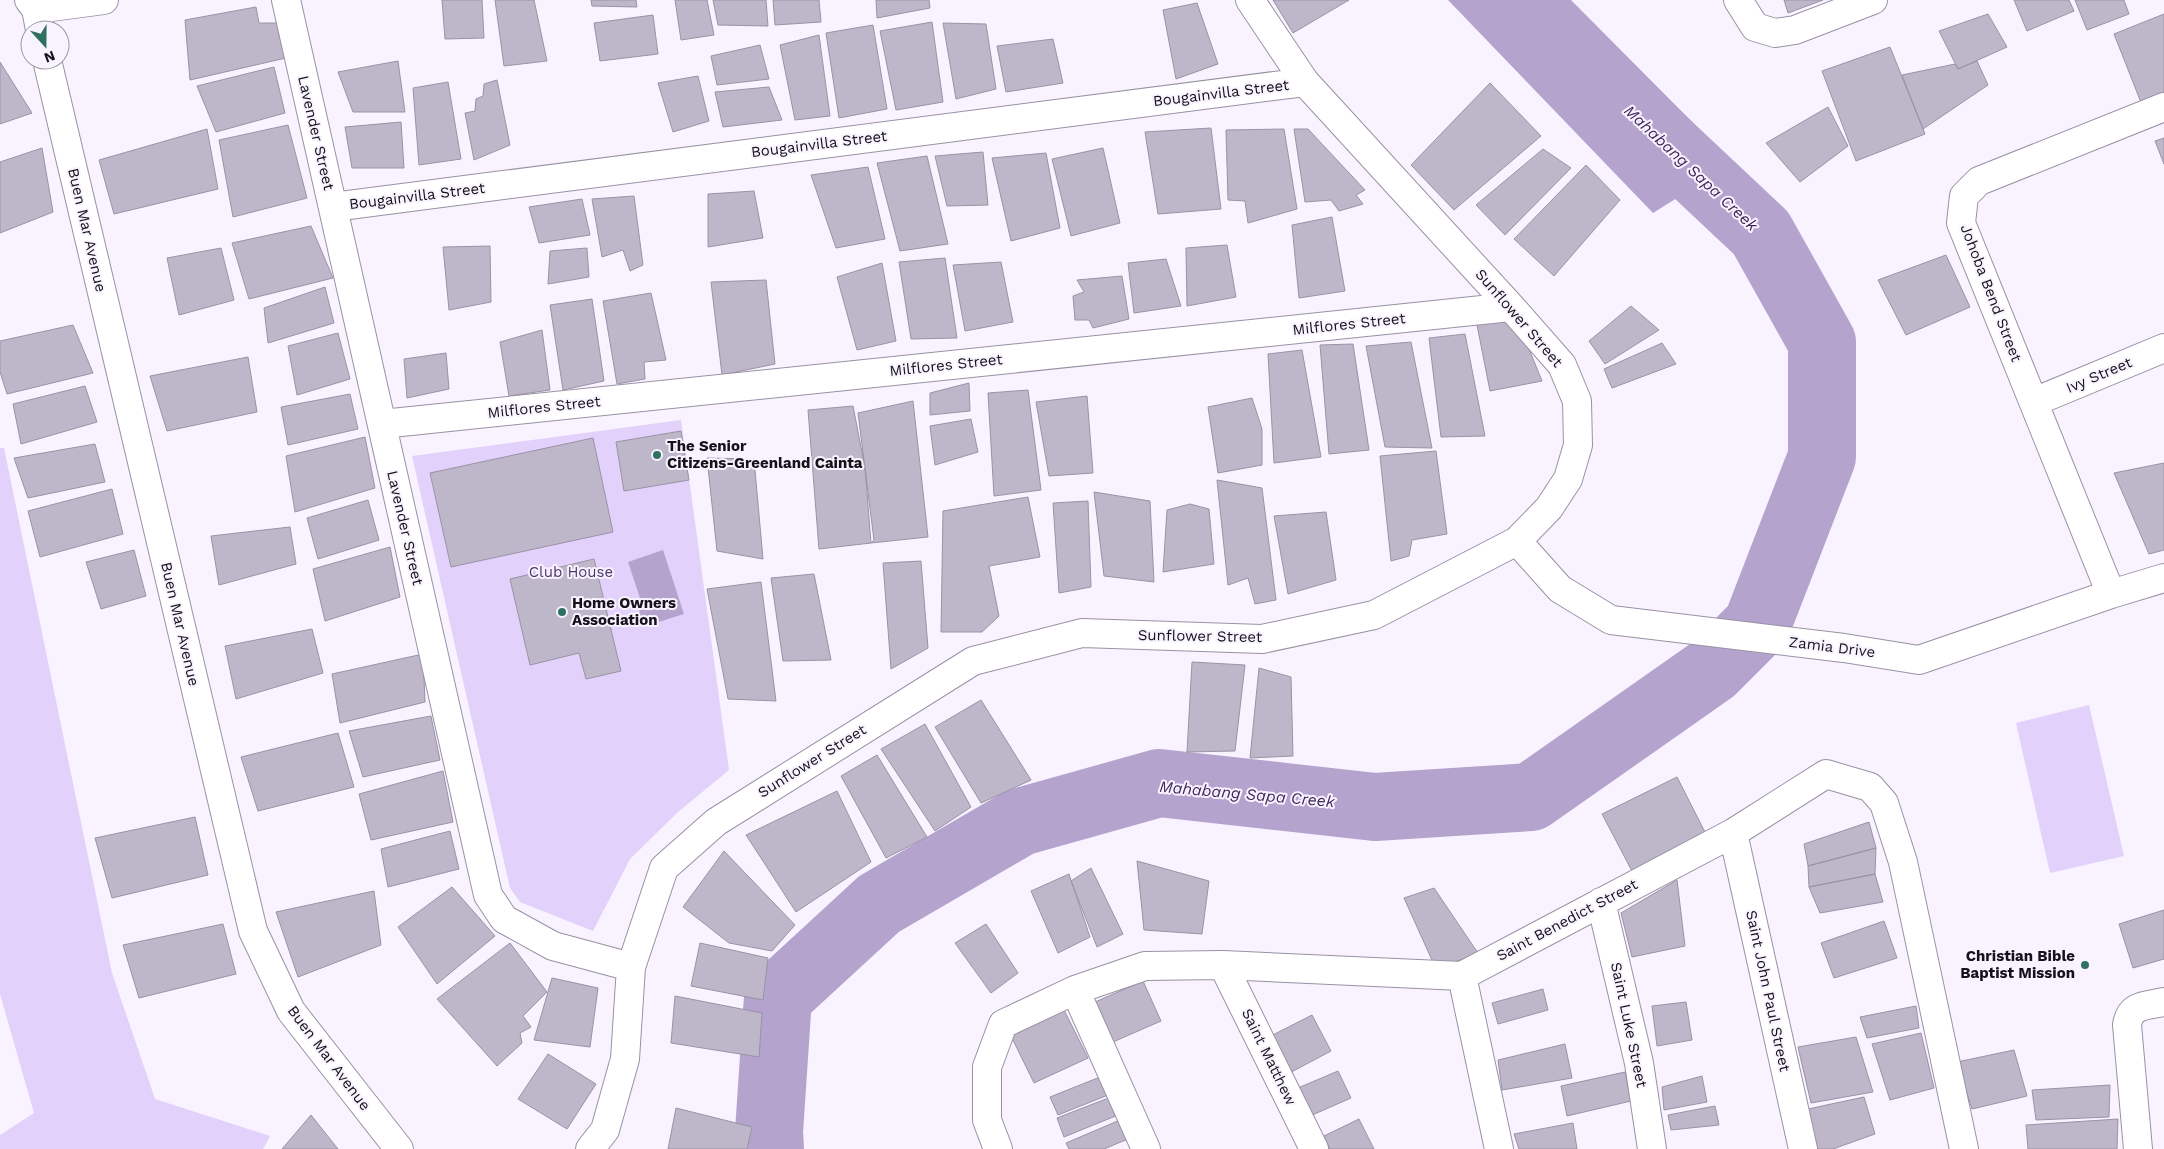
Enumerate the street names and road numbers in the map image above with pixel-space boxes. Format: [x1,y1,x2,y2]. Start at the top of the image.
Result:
street label: Lavender Street [294,74,338,193]
street label: Bougainvilla Street [1152,76,1291,110]
street label: Bougainvilla Street [750,127,889,161]
street label: Buen Mar Avenue [64,166,110,294]
street label: Bougainvilla Street [348,179,487,213]
street label: Johoba Bend Street [1956,222,2026,365]
street label: Sunflower Street [1471,265,1567,371]
street label: Milflores Street [1292,309,1407,339]
street label: Milflores Street [889,350,1004,380]
street label: Ivy Street [2063,353,2135,397]
street label: Milflores Street [487,392,602,422]
street label: Lavender Street [383,469,427,588]
street label: Buen Mar Avenue [157,560,203,688]
street label: Sunflower Street [1138,626,1263,646]
street label: Zamia Drive [1788,633,1876,661]
street label: Sunflower Street [755,720,870,802]
street label: Saint Benedict Street [1493,875,1641,965]
street label: Saint John Paul Street [1742,909,1794,1074]
street label: Saint Luke Street [1607,961,1651,1090]
street label: Buen Mar Avenue [284,1002,374,1114]
street label: Saint Matthew [1238,1006,1300,1109]

